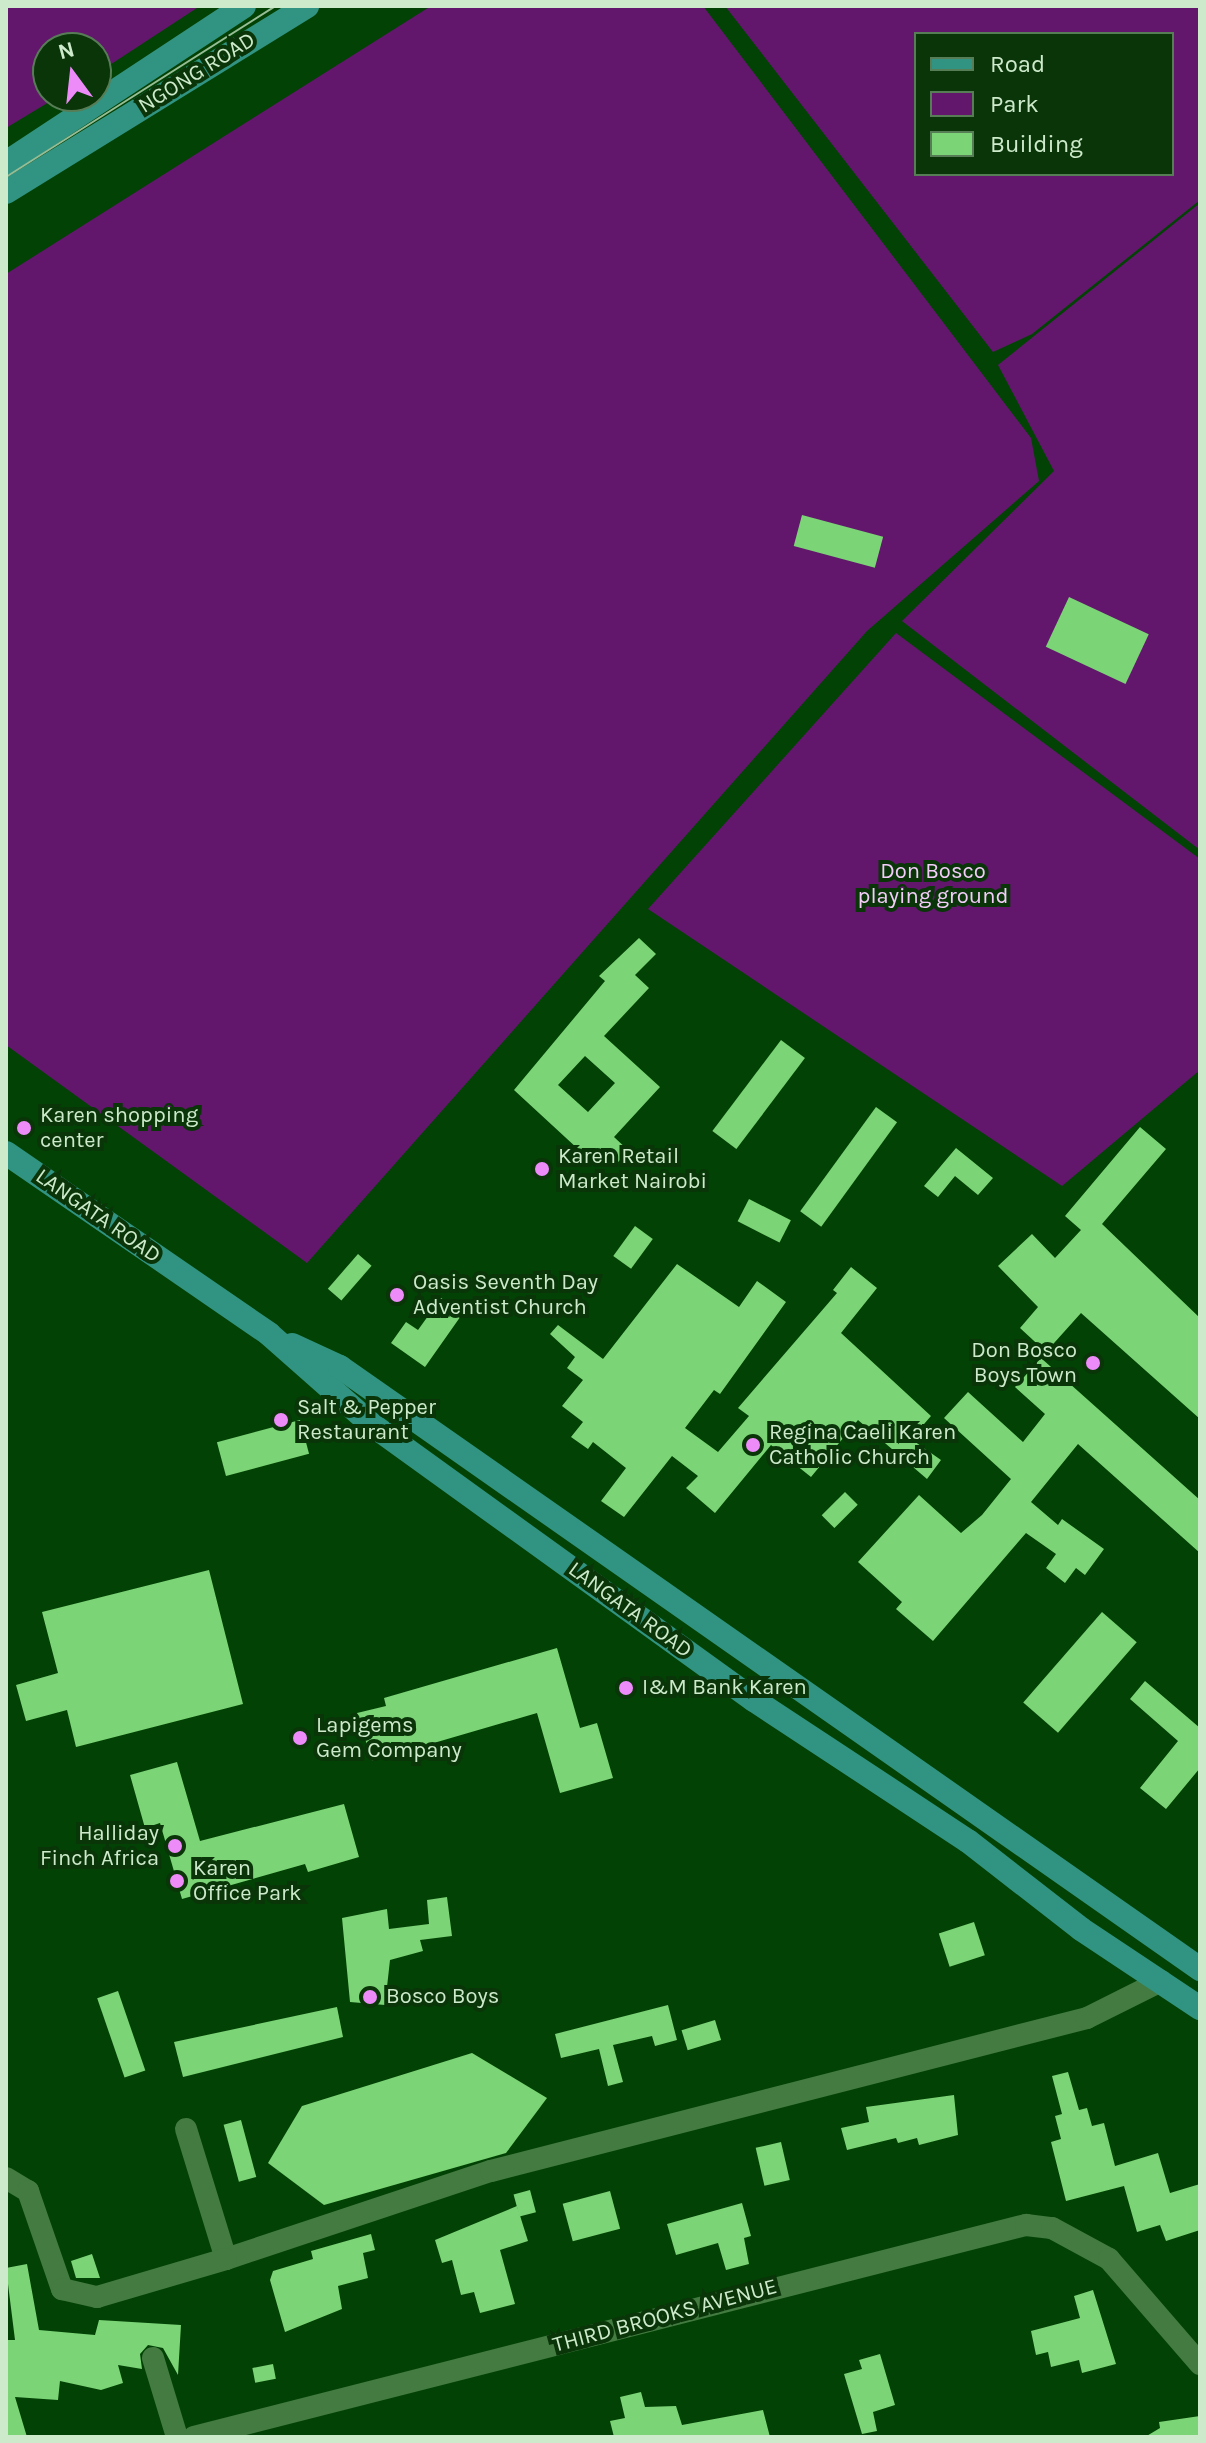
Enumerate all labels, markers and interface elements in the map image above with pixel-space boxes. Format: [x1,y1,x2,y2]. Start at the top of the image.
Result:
street label: NGONG ROAD [134,27,260,119]
north arrow [32,32,112,112]
legend [914,32,1174,176]
text: N [55,36,77,65]
text: Road [990,50,1045,78]
text: Park [990,90,1039,118]
text: Building [990,130,1083,158]
park label: Don Bosco playing ground [858,858,1008,910]
place label: Karen shopping center [40,1102,198,1154]
marker: Karen shopping center [15,1119,33,1137]
place label: Karen Retail Market Nairobi [558,1143,707,1194]
marker: Karen Retail Market Nairobi [533,1160,551,1178]
street label: LANGATA ROAD [30,1163,166,1269]
place label: Oasis Seventh Day Adventist Church [413,1269,598,1320]
marker: Oasis Seventh Day Adventist Church [388,1286,406,1304]
place label: Don Bosco Boys Town [971,1337,1077,1388]
marker: Don Bosco Boys Town [1084,1354,1102,1372]
place label: Salt & Pepper Restaurant [297,1394,436,1446]
marker: Salt & Pepper Restaurant [272,1411,290,1429]
place label: Regina Caeli Karen Catholic Church [769,1419,956,1470]
marker: Regina Caeli Karen Catholic Church [744,1436,762,1454]
street label: LANGATA ROAD [563,1556,697,1664]
place label: I&M Bank Karen [642,1675,807,1701]
marker: I&M Bank Karen [617,1679,635,1697]
place label: Lapigems Gem Company [316,1712,462,1764]
marker: Lapigems Gem Company [291,1729,309,1747]
place label: Halliday Finch Africa [40,1820,159,1872]
marker: Halliday Finch Africa [166,1837,184,1855]
place label: Karen Office Park [193,1855,301,1906]
marker: Karen Office Park [168,1872,186,1890]
place label: Bosco Boys [386,1984,499,2010]
marker: Bosco Boys [361,1988,379,2006]
street label: THIRD BROOKS AVENUE [550,2273,780,2359]

